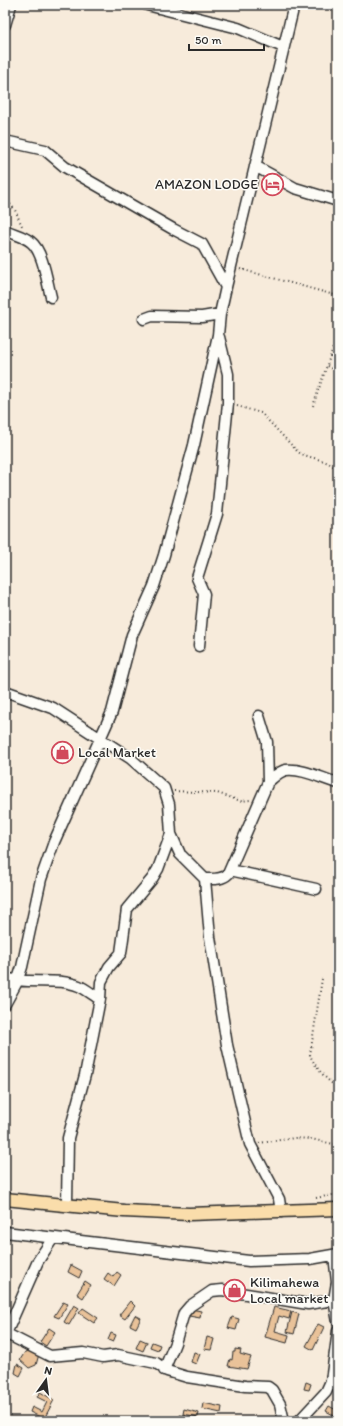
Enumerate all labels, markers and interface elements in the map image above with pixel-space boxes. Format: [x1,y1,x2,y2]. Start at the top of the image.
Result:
scale bar [189,26,264,52]
text: 50 m [195,33,221,47]
hotel icon: AMAZON LODGE [260,171,286,197]
place label: AMAZON LODGE [155,176,258,193]
shop icon: Local Market [49,739,75,765]
place label: Local Market [78,744,156,761]
place label: Kilimahewa Local market [250,1274,329,1307]
shop icon: Kilimahewa Local market [221,1277,247,1303]
north arrow [26,1360,66,1400]
text: N [43,1364,53,1378]

